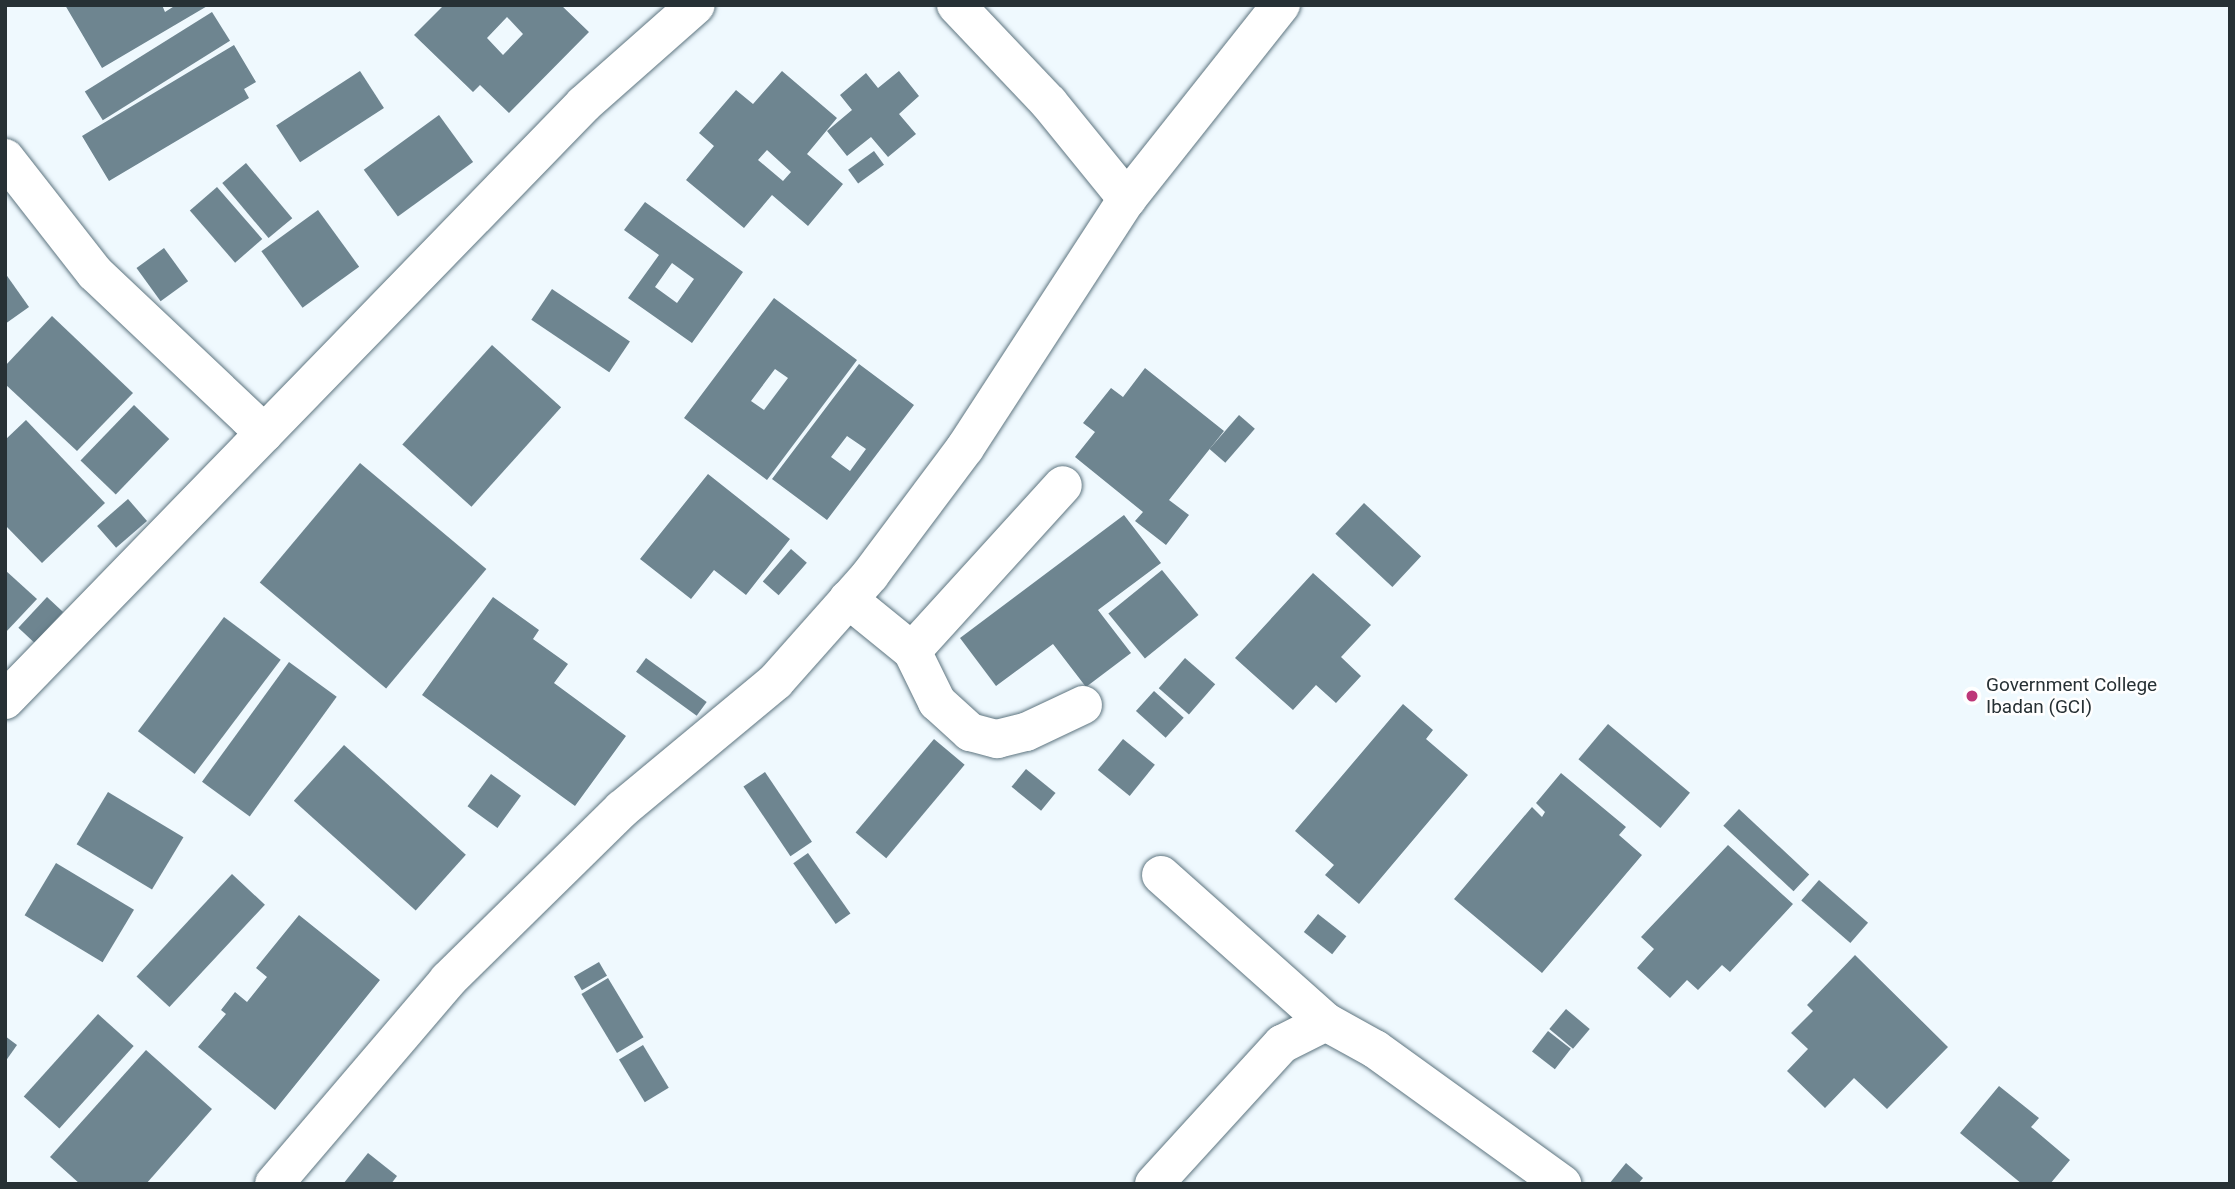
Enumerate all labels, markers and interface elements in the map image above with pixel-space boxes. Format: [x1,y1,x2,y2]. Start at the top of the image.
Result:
place label: Government College Ibadan (GCI) [1986,674,2157,718]
marker: Government College Ibadan (GCI) [1964,688,1980,704]

